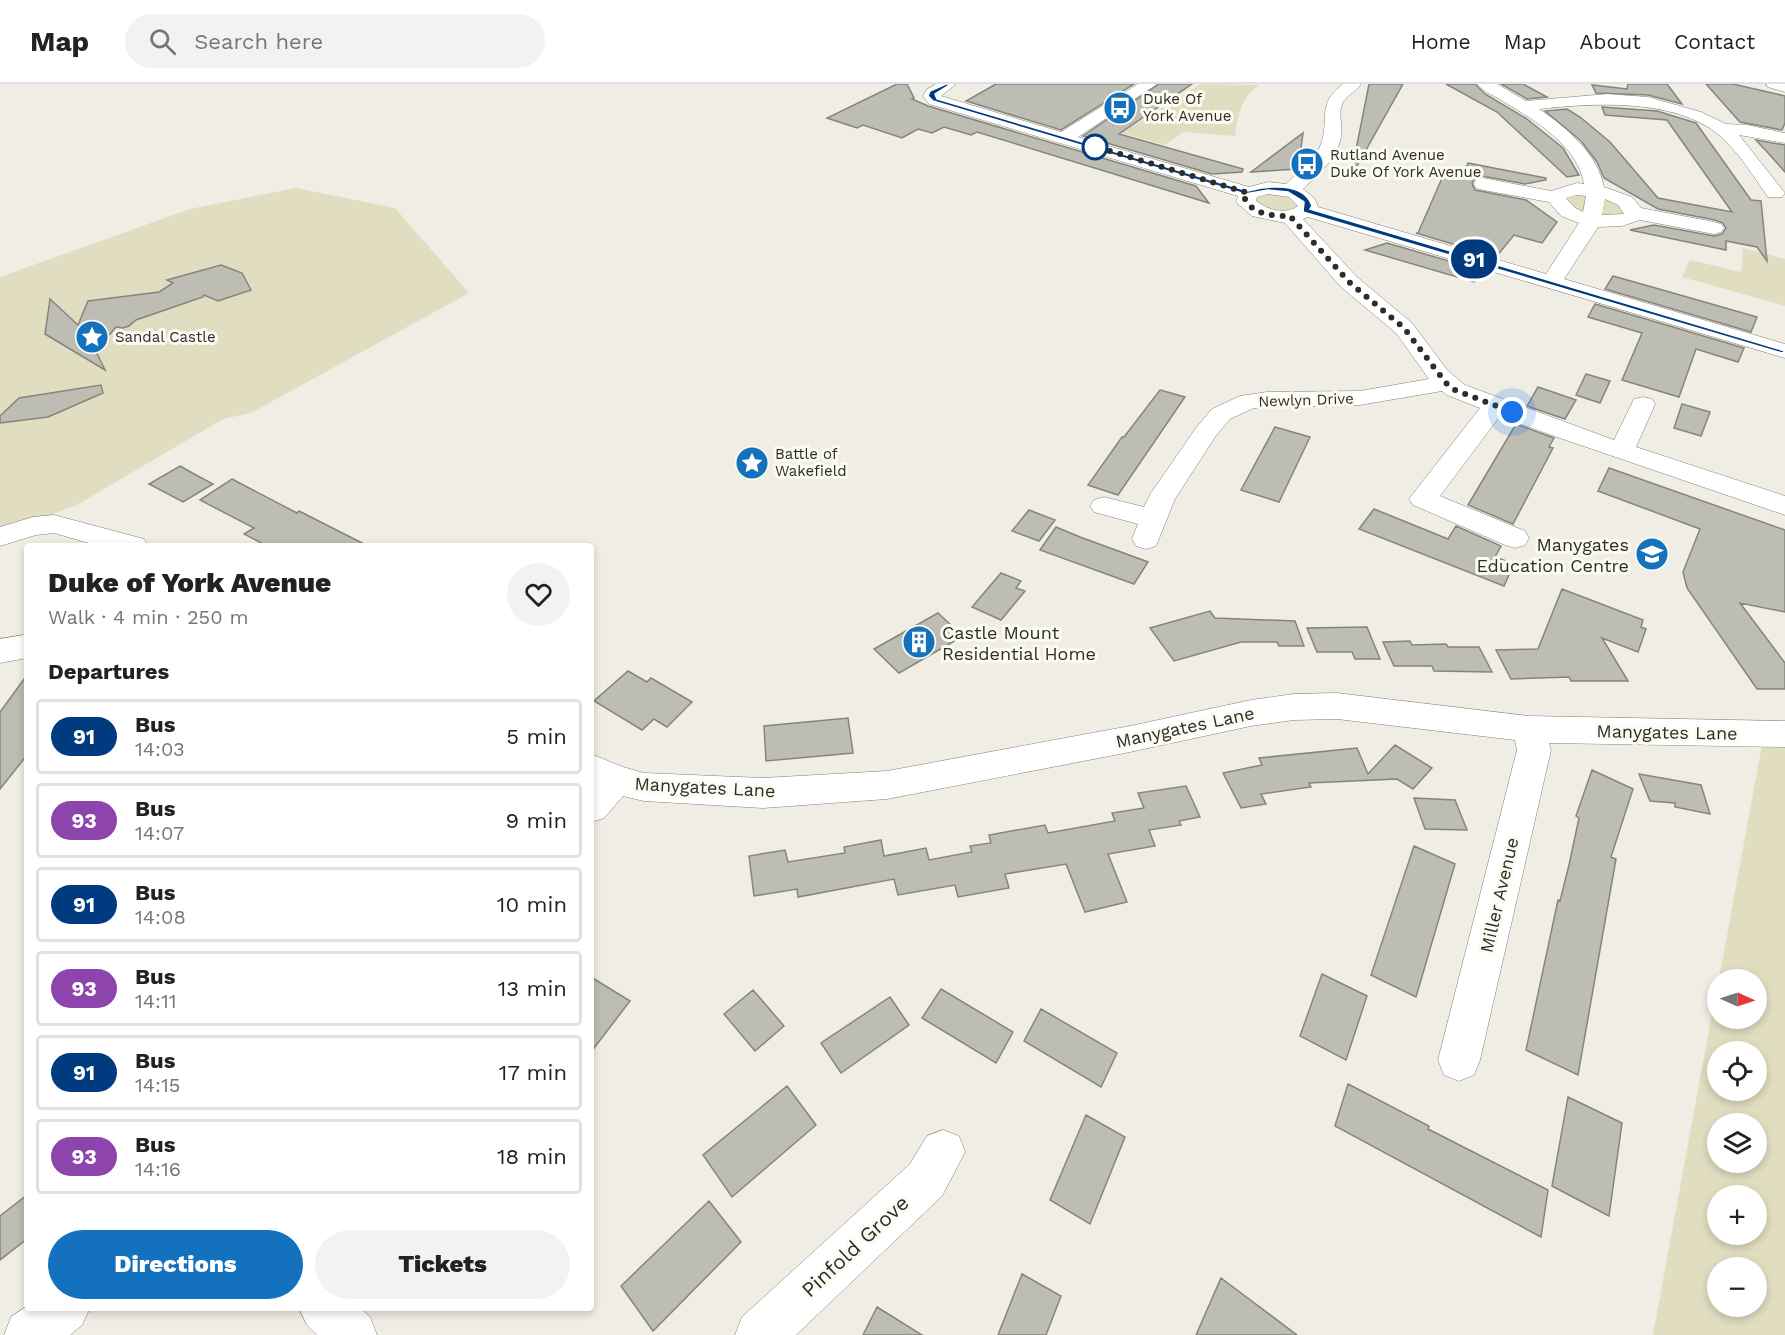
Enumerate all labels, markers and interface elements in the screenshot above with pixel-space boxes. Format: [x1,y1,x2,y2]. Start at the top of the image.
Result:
search box [125,14,545,68]
text: Map [30,25,89,58]
icon: search [146,25,179,58]
text: Search here [194,29,323,54]
text: Home [1411,29,1471,54]
text: Map [1504,29,1547,54]
text: About [1580,29,1641,54]
text: Contact [1674,29,1755,54]
bus stop icon: Duke Of York Avenue [1102,90,1138,126]
place label: Duke Of York Avenue [1143,90,1231,125]
unlabelled marker [1082,134,1108,160]
bus stop icon: Rutland Avenue Duke Of York Avenue [1289,146,1325,182]
place label: Rutland Avenue Duke Of York Avenue [1330,146,1481,181]
line badge: 91 [1447,240,1501,279]
text: 91 [1463,247,1485,272]
place icon: Sandal Castle [74,319,110,355]
place label: Sandal Castle [115,328,216,346]
street label: Newlyn Drive [1258,389,1354,411]
your location [1497,397,1527,427]
place icon: Battle of Wakefield [734,445,770,481]
place label: Battle of Wakefield [775,445,847,480]
place label: Manygates Education Centre [1476,534,1629,576]
school or university icon: Manygates Education Centre [1634,536,1670,572]
button: heart [507,563,570,626]
text: Duke of York Avenue [48,566,331,599]
text: Walk · 4 min · 250 m [48,605,249,629]
place label: Castle Mount Residential Home [942,622,1096,664]
building icon: Castle Mount Residential Home [901,624,937,660]
text: Departures [48,659,169,684]
street label: Manygates Lane [1114,702,1256,752]
text: Bus [135,712,175,737]
street label: Manygates Lane [1596,720,1738,744]
text: 91 [73,724,95,749]
text: 5 min [506,724,567,749]
text: 14:03 [135,737,185,761]
street label: Manygates Lane [634,773,776,801]
text: Bus [135,796,175,821]
text: 93 [71,808,97,833]
text: 9 min [505,808,567,833]
text: 14:07 [135,821,184,845]
street label: Miller Avenue [1476,835,1522,955]
text: Bus [135,880,175,905]
text: 91 [73,892,95,917]
text: 10 min [497,892,567,917]
text: 14:08 [135,905,186,929]
text: Bus [135,964,175,989]
north arrow [1707,969,1767,1029]
map controls [1707,969,1767,1317]
text: 93 [71,976,97,1001]
text: 13 min [498,976,567,1001]
text: 14:11 [135,989,177,1013]
button: locate [1707,1041,1767,1101]
text: Bus [135,1048,175,1073]
text: 91 [73,1060,95,1085]
text: 17 min [499,1060,567,1085]
text: 14:15 [135,1073,180,1097]
button: layers [1707,1113,1767,1173]
text: Bus [135,1132,175,1157]
text: 93 [71,1144,97,1169]
text: 18 min [497,1144,567,1169]
text: 14:16 [135,1157,181,1181]
button: + [1707,1185,1767,1245]
street label: Pinfold Grove [796,1190,914,1302]
button: Directions [48,1230,303,1299]
button: Tickets [315,1230,570,1299]
button: − [1707,1257,1767,1317]

